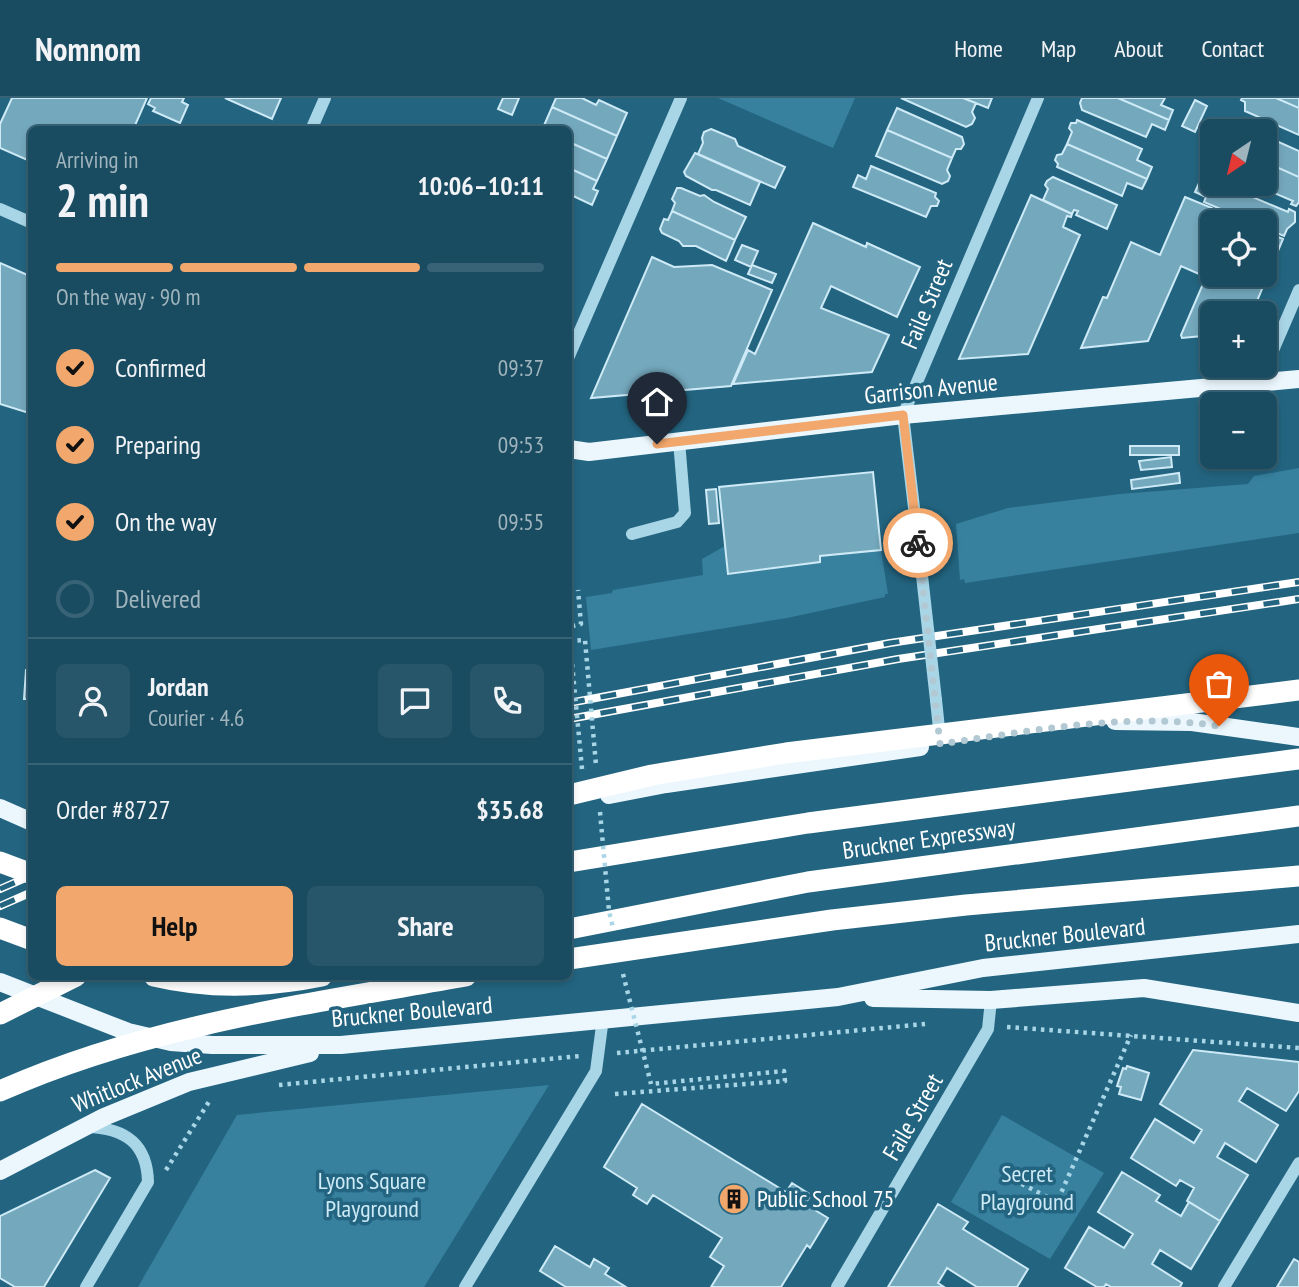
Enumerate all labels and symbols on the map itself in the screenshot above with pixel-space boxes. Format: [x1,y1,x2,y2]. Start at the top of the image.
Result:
north arrow [1200,119,1278,196]
street label: Faile Street [894,254,960,354]
street label: Garrison Avenue [863,366,999,411]
pin [627,372,687,444]
courier [883,508,953,578]
pin [1189,654,1249,726]
street label: Bruckner Expressway [840,811,1017,866]
street label: Bruckner Boulevard [983,911,1147,958]
street label: Bruckner Boulevard [330,989,494,1034]
street label: Whitlock Avenue [68,1040,206,1120]
street label: Faile Street [875,1068,950,1166]
park label: Secret Playground [980,1158,1074,1217]
park label: Lyons Square Playground [318,1165,426,1224]
building icon: Public School 75 [717,1182,751,1216]
place label: Public School 75 [757,1183,894,1214]

